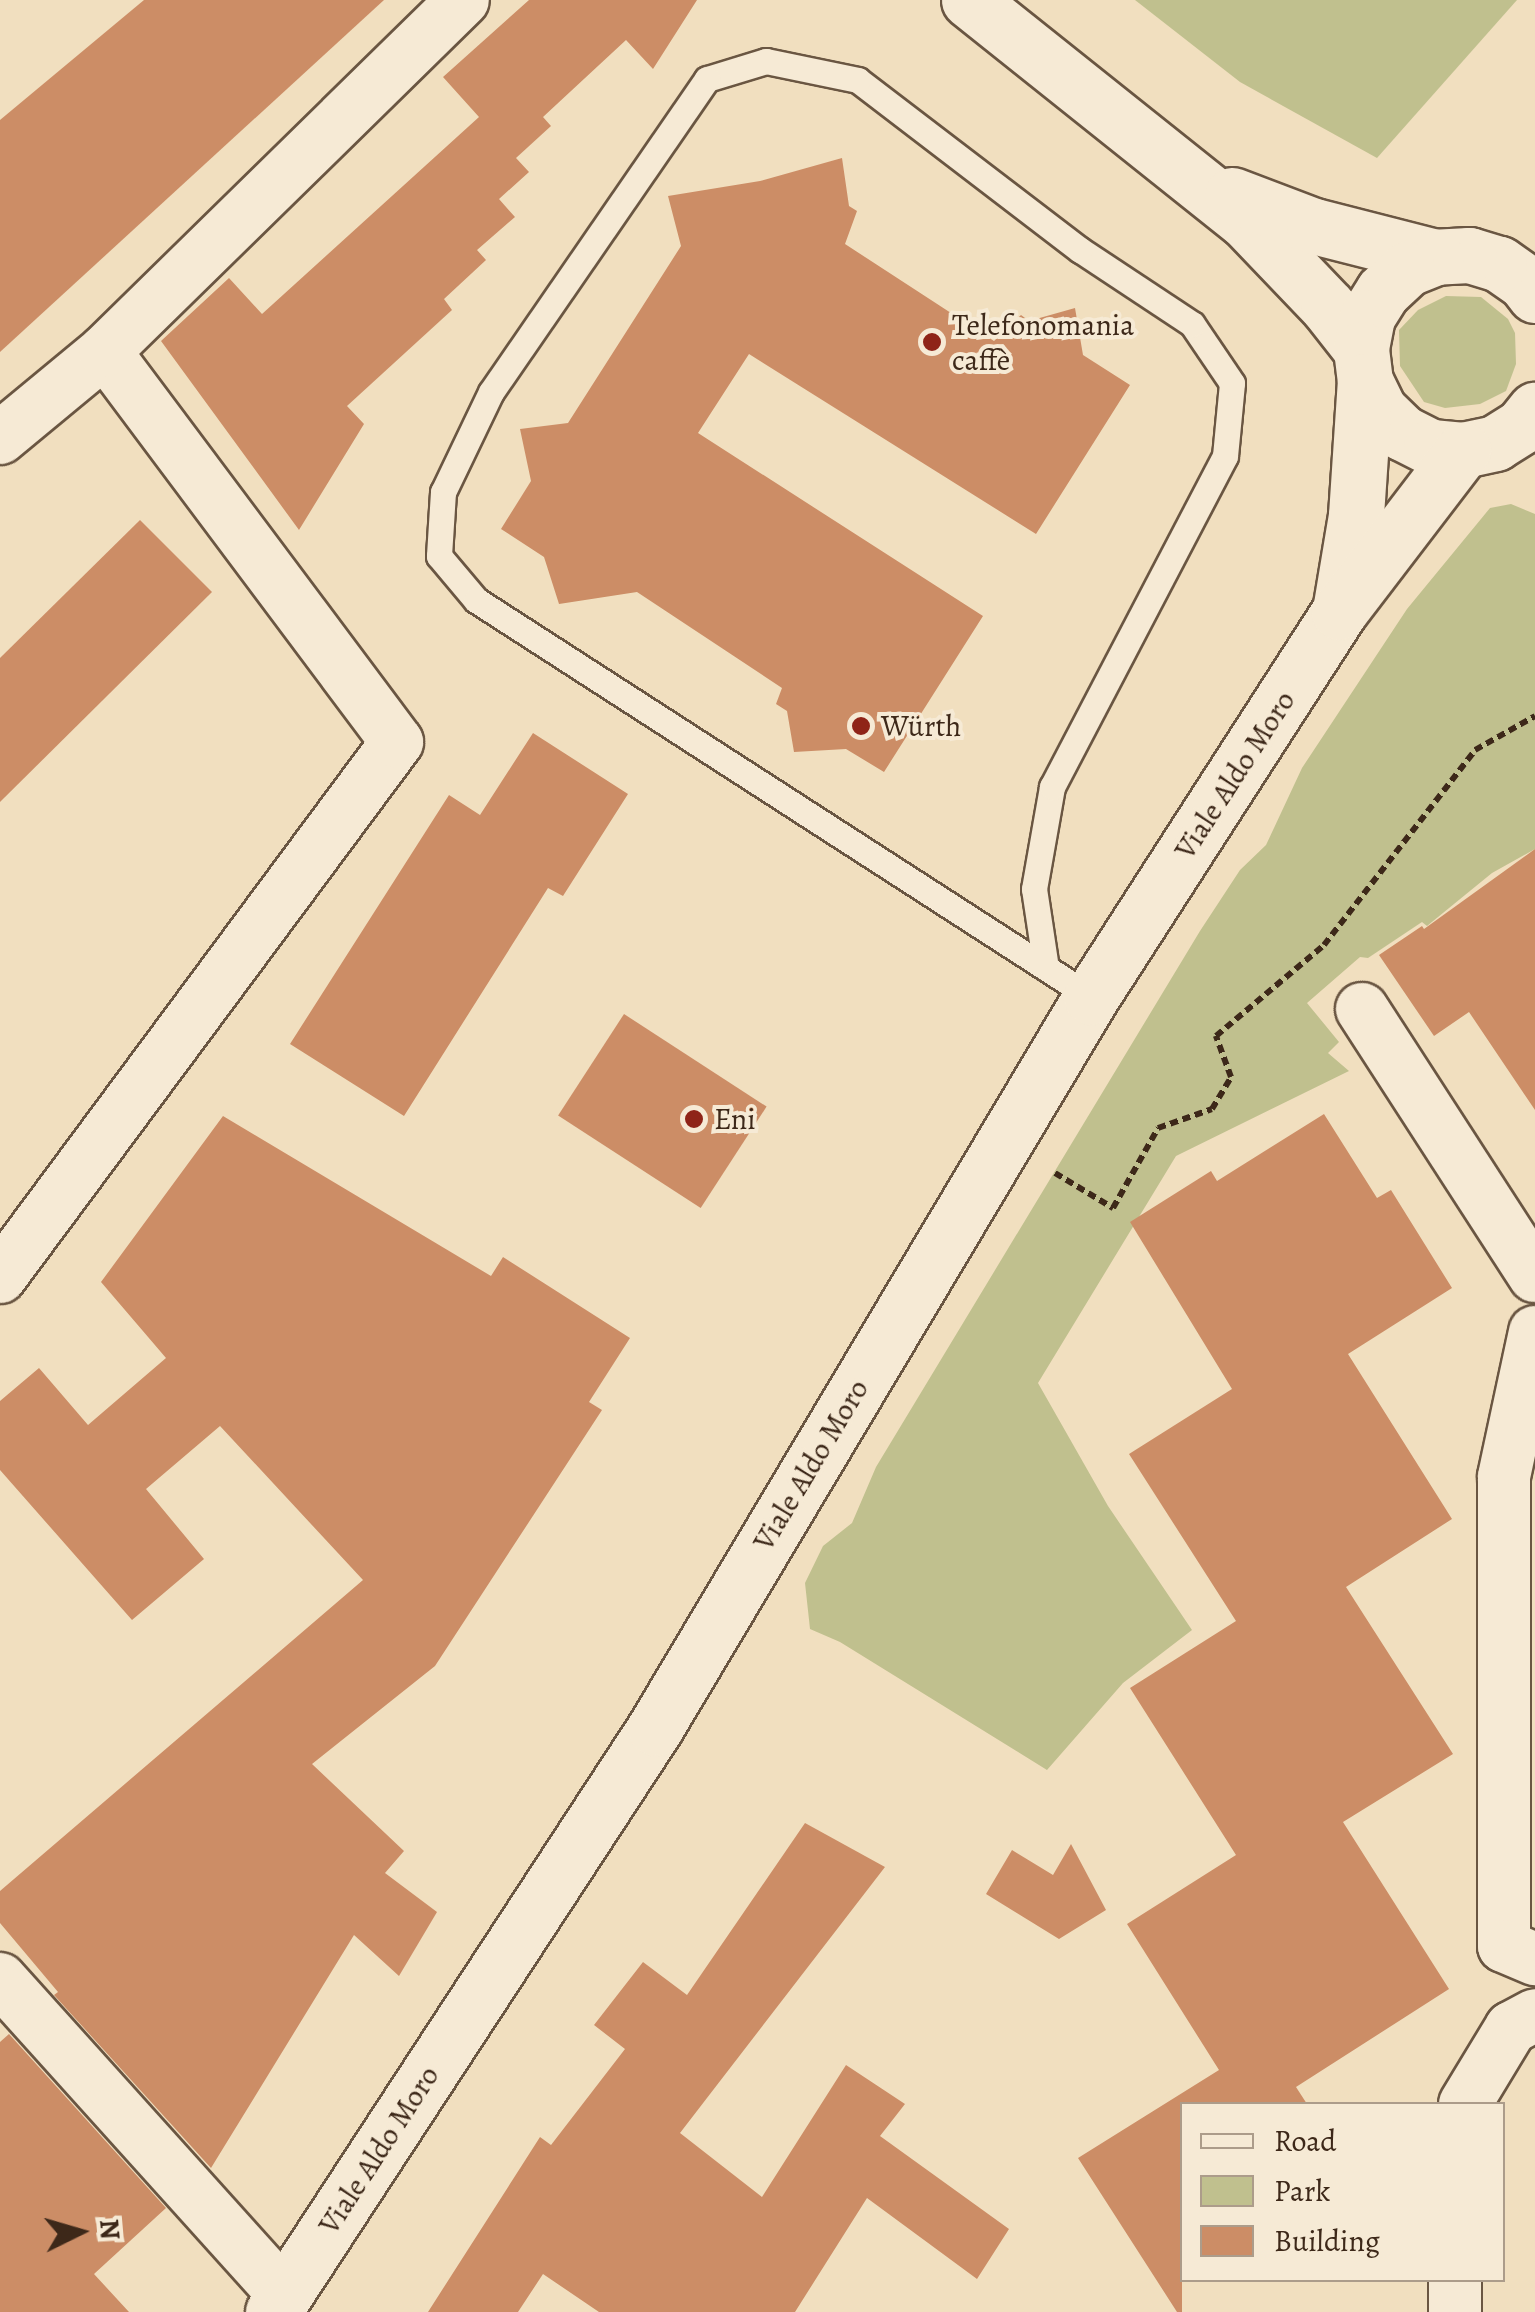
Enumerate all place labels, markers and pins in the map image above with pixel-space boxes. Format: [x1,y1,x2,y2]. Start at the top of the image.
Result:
place label: Telefonomania caffè [952,307,1134,378]
marker: Telefonomania caffè [921,331,943,353]
place label: Würth [881,708,961,744]
marker: Würth [850,715,872,737]
place label: Eni [714,1101,756,1137]
marker: Eni [683,1108,705,1130]

